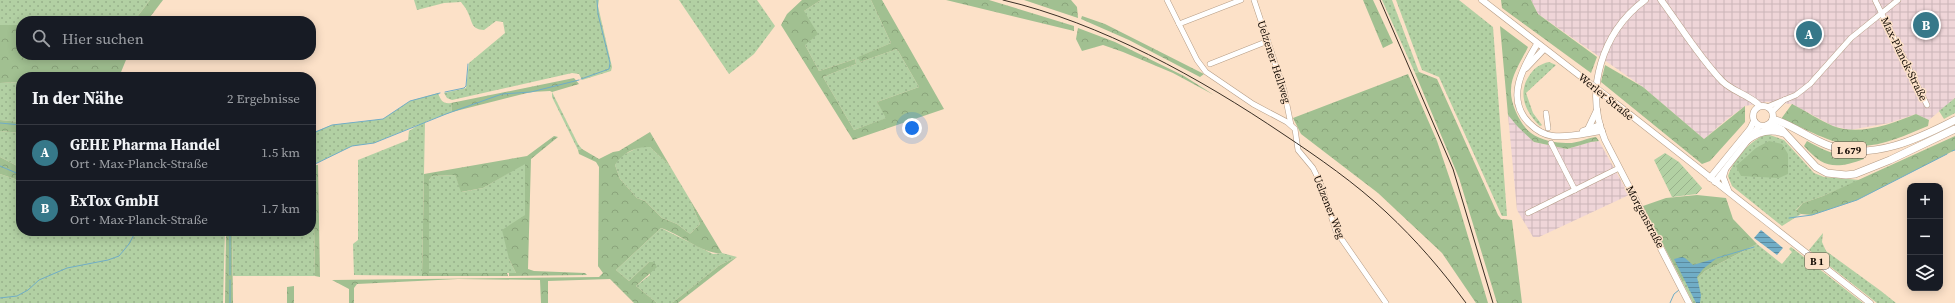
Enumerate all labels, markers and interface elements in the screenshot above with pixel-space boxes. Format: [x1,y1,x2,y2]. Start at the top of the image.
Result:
pin: B [1913,10,1939,40]
street label: Max-Planck-Straße [1877,14,1931,104]
search box [16,16,316,60]
street label: Uelzener Hellweg [1254,19,1295,106]
pin: A [1796,19,1822,49]
icon: search [30,27,52,49]
text: Hier suchen [62,28,144,49]
street label: Werler Straße [1575,70,1637,124]
text: In der Nähe [32,86,123,110]
text: 2 Ergebnisse [227,90,300,107]
your location [902,118,922,138]
text: GEHE Pharma Handel [70,134,220,155]
road number: L 679 [1832,142,1866,158]
text: A [41,144,49,161]
text: 1.5 km [261,144,300,161]
text: Ort · Max-Planck-Straße [70,155,208,172]
street label: Uelzener Weg [1309,173,1349,241]
street label: Morgenstraße [1622,183,1668,251]
map controls [1907,183,1943,291]
button: + [1907,183,1943,219]
text: ExTox GmbH [70,190,159,211]
text: B [41,200,49,217]
text: 1.7 km [261,200,300,217]
text: Ort · Max-Planck-Straße [70,211,208,228]
button: − [1907,219,1943,255]
road number: B 1 [1805,253,1829,269]
button: layers [1907,255,1943,291]

